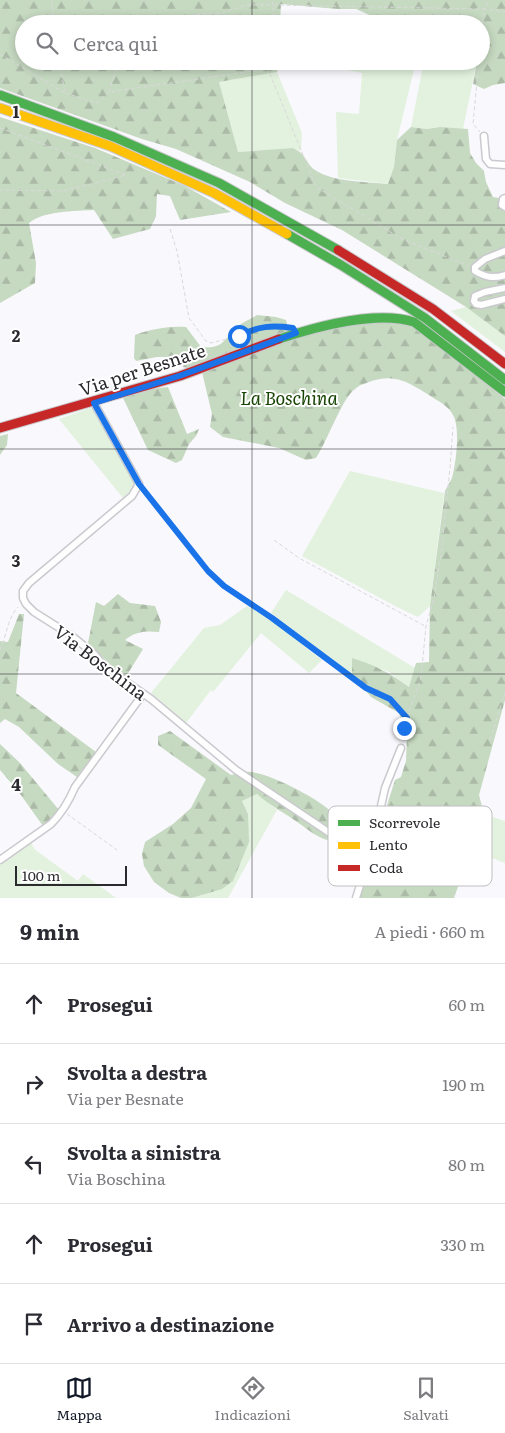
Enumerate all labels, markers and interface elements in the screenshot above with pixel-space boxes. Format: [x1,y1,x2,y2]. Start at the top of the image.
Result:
search box [15,15,490,70]
icon: search [33,29,61,57]
text: Cerca qui [73,29,158,57]
text: 1 [13,99,20,123]
text: 2 [12,323,21,347]
route start [228,325,251,348]
street label: Via per Besnate [75,336,209,402]
park label: La Boschina [240,384,338,411]
text: 3 [12,548,21,572]
street label: Via Boschina [49,618,154,706]
route end [393,717,416,740]
text: 4 [11,772,21,796]
legend [328,806,492,886]
text: Scorrevole [369,812,440,832]
text: Lento [369,834,408,854]
text: Coda [369,857,404,877]
scale bar [15,863,128,886]
text: 100 m [22,865,60,885]
text: 9 min [20,915,80,946]
text: A piedi · 660 m [375,919,485,943]
icon: ahead [20,990,48,1018]
text: Prosegui [67,990,153,1018]
text: 60 m [448,992,485,1016]
text: Svolta a destra [67,1058,207,1086]
icon: right [20,1070,48,1098]
text: 190 m [442,1072,485,1096]
text: Via per Besnate [67,1086,184,1110]
text: Svolta a sinistra [67,1138,221,1166]
icon: left [20,1150,48,1178]
text: 80 m [448,1152,485,1176]
text: Via Boschina [67,1166,166,1190]
icon: ahead [20,1230,48,1258]
text: Prosegui [67,1230,153,1258]
text: 330 m [440,1232,485,1256]
icon: arrive [20,1310,48,1338]
text: Arrivo a destinazione [67,1310,274,1338]
tab: Mappa [56,1374,102,1424]
tab: Indicazioni [215,1374,291,1424]
tab: Salvati [403,1374,449,1424]

